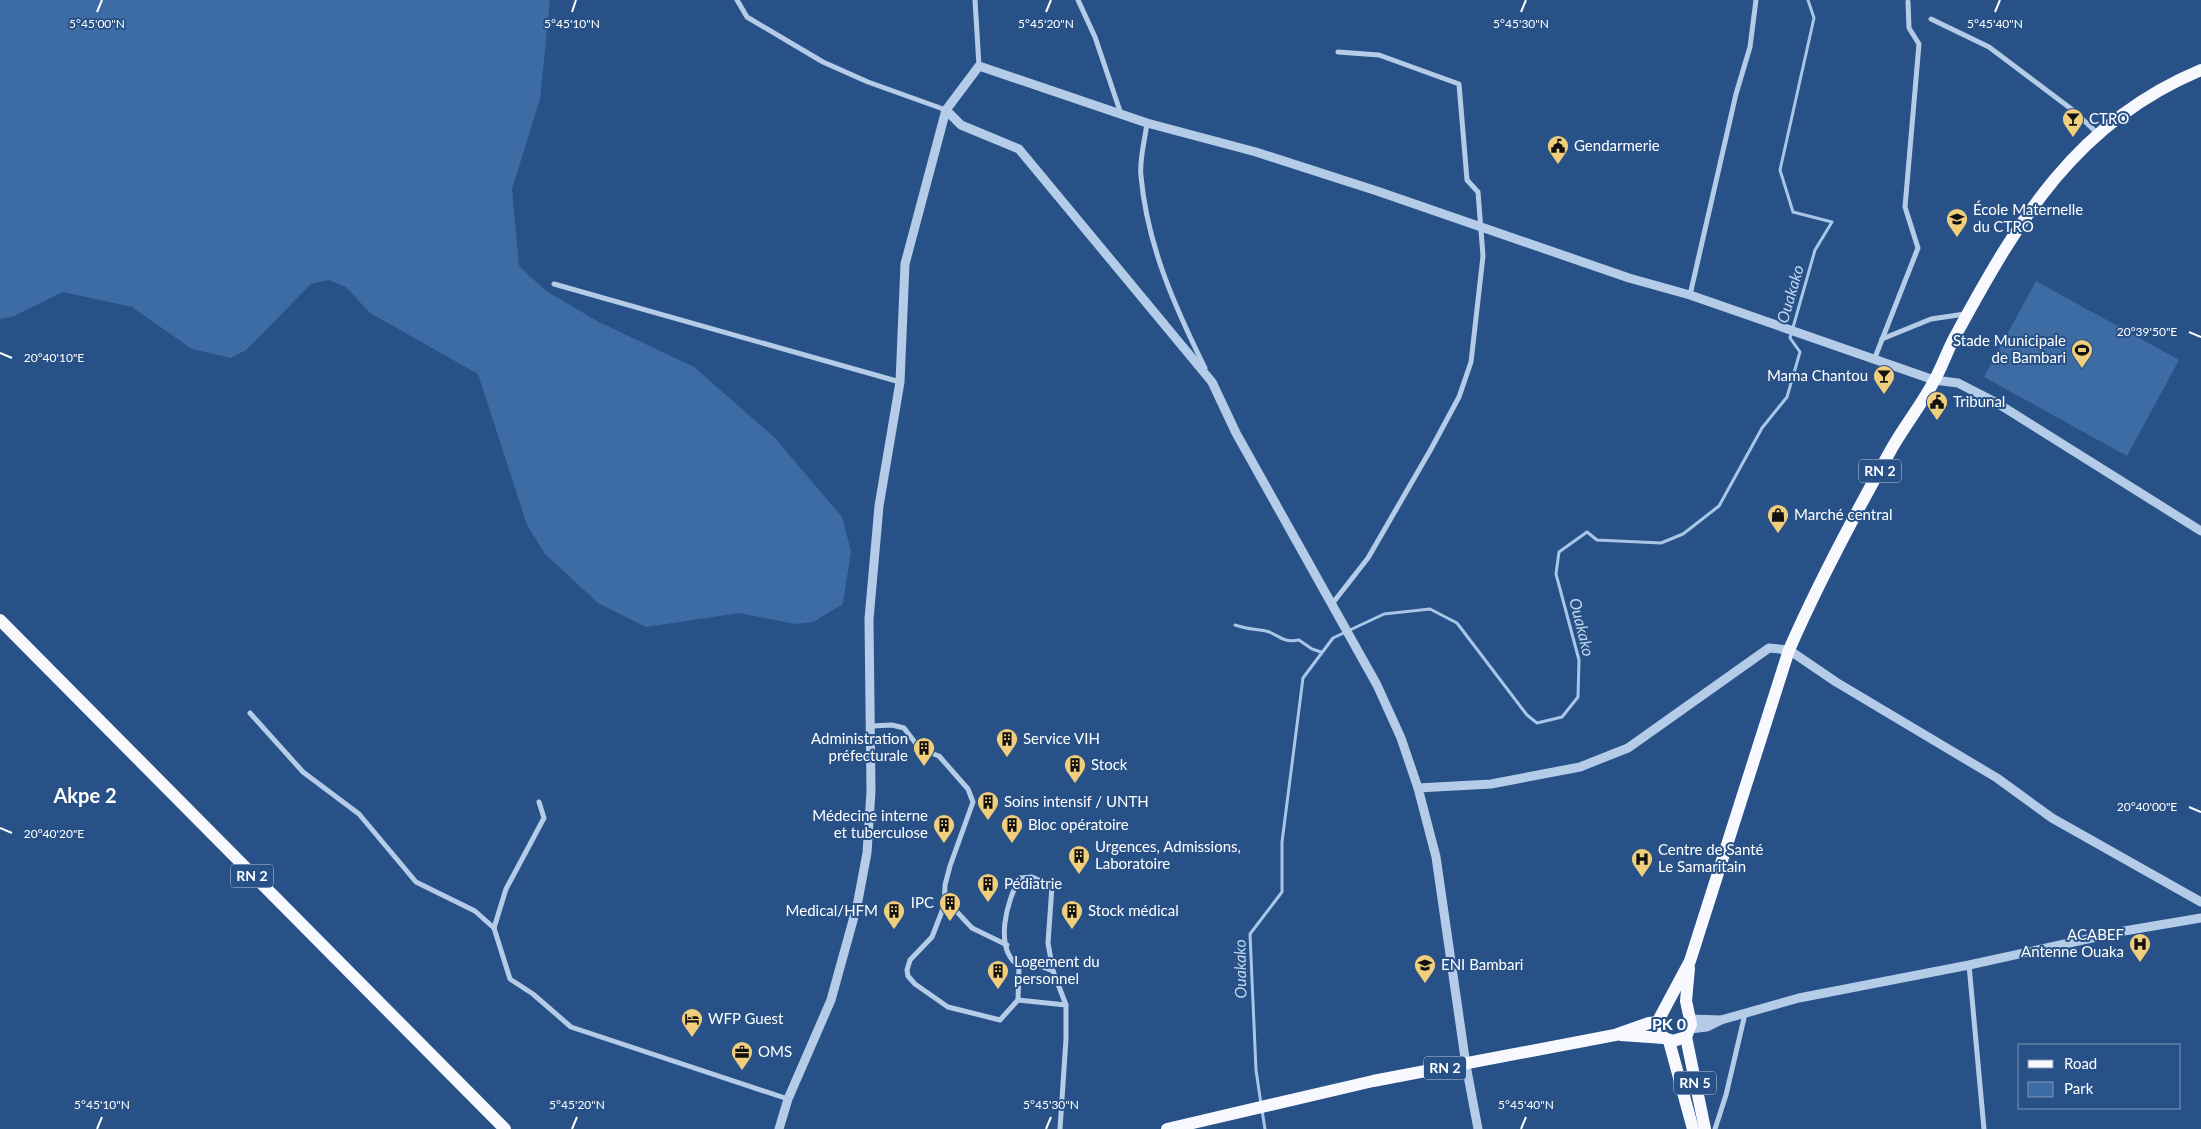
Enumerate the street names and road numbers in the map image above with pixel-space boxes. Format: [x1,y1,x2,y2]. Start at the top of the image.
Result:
road number: RN 2 [1859,460,1901,482]
road number: RN 2 [231,864,273,888]
road number: RN 2 [1424,1056,1466,1080]
road number: RN 5 [1674,1072,1716,1094]

